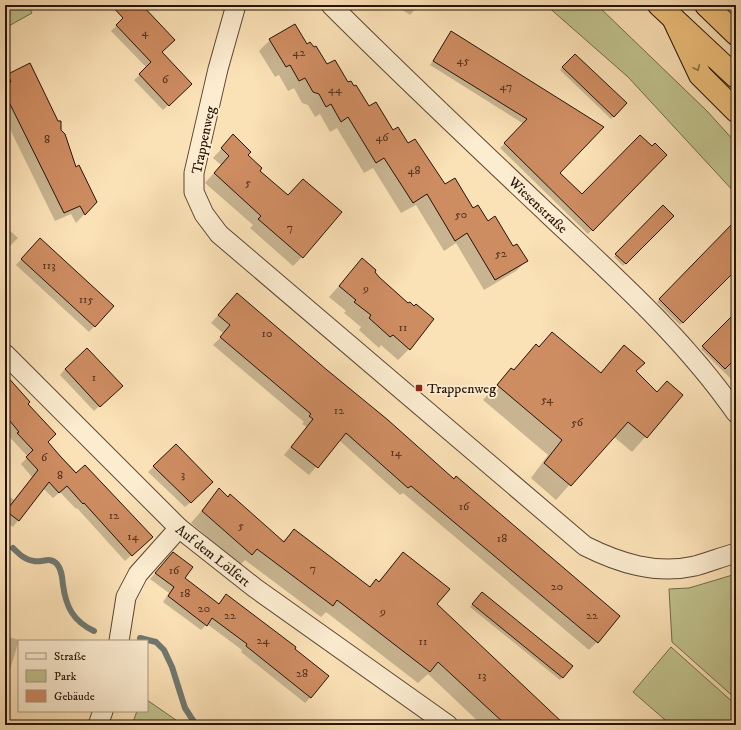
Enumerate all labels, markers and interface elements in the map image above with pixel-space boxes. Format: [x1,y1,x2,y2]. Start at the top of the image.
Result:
house number: 4 [142,25,150,40]
house number: 42 [293,45,306,60]
house number: 45 [457,53,469,68]
one-way arrow [692,64,700,71]
house number: 6 [162,72,169,87]
house number: 47 [500,79,512,94]
house number: 44 [328,82,343,97]
street label: Trappenweg [188,104,220,176]
house number: 46 [375,130,389,145]
house number: 8 [44,132,50,147]
house number: 48 [408,163,420,178]
street label: Wiesenstraße [504,173,571,238]
house number: 5 [245,175,251,190]
house number: 50 [455,207,467,222]
house number: 7 [287,220,293,235]
house number: 52 [495,246,507,261]
house number: 113 [42,258,56,273]
house number: 9 [362,281,369,296]
house number: 115 [79,292,93,307]
house number: 11 [399,320,407,335]
house number: 10 [262,326,272,341]
house number: 1 [92,370,96,385]
place label: Trappenweg [427,380,496,398]
marker: Trappenweg [414,383,424,393]
house number: 54 [541,392,554,407]
house number: 12 [334,403,344,418]
house number: 56 [571,415,584,430]
house number: 14 [390,445,403,460]
house number: 6 [41,450,48,465]
house number: 3 [181,467,185,482]
house number: 8 [57,468,63,483]
house number: 16 [459,499,470,514]
house number: 12 [109,508,119,523]
house number: 5 [238,518,244,533]
street label: Auf dem Lölfert [172,521,254,591]
house number: 14 [127,529,140,544]
house number: 18 [497,531,507,546]
house number: 7 [310,561,316,576]
house number: 16 [169,563,180,578]
house number: 20 [551,579,563,594]
house number: 18 [180,586,190,601]
house number: 20 [198,601,210,616]
house number: 9 [379,604,386,619]
house number: 22 [224,608,236,623]
house number: 22 [586,608,598,623]
house number: 24 [257,633,270,648]
house number: 11 [419,634,427,649]
legend [18,640,148,712]
text: Straße [54,649,86,664]
house number: 28 [296,666,308,681]
house number: 13 [478,668,486,683]
text: Park [54,669,76,684]
text: Gebäude [54,689,95,704]

